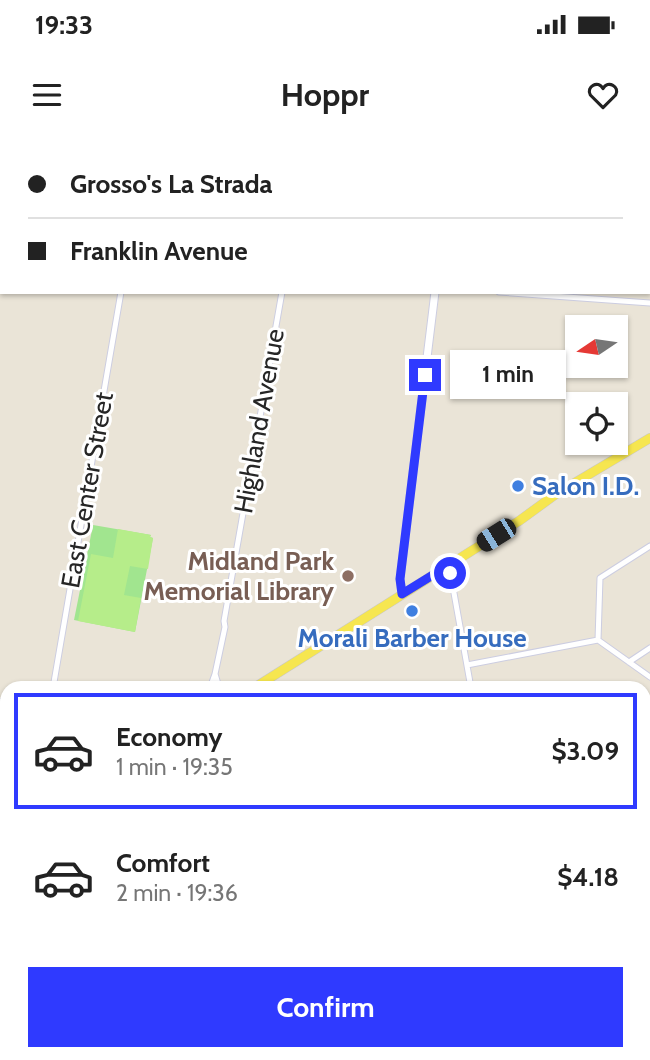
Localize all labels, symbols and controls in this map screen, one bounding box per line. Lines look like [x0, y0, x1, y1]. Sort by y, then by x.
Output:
text: 19:33 [35, 9, 93, 41]
text: Hoppr [281, 75, 369, 114]
icon: menu [28, 76, 66, 114]
icon: heart [584, 76, 622, 114]
text: Grosso's La Strada [70, 168, 273, 200]
text: Franklin Avenue [70, 235, 248, 267]
north arrow [565, 315, 628, 378]
map controls [565, 315, 628, 455]
street label: Highland Avenue [227, 326, 291, 516]
callout: 1 min [450, 350, 565, 400]
route end [409, 359, 441, 391]
text: 1 min [482, 360, 534, 388]
street label: East Center Street [54, 389, 120, 590]
button: locate [565, 392, 628, 455]
place label: Salon I.D. [532, 470, 639, 502]
marker: Salon I.D. [510, 478, 526, 494]
car [473, 515, 520, 555]
place label: Midland Park Memorial Library [143, 545, 334, 607]
route start [434, 557, 466, 589]
marker: Midland Park Memorial Library [340, 568, 356, 584]
marker: Morali Barber House [404, 603, 420, 619]
place label: Morali Barber House [297, 622, 527, 654]
icon: car [32, 720, 95, 783]
text: Economy [116, 721, 222, 753]
text: $3.09 [551, 735, 619, 767]
text: 1 min · 19:35 [116, 753, 233, 781]
icon: car [32, 846, 95, 909]
text: Comfort [116, 847, 210, 879]
text: $4.18 [557, 861, 619, 893]
text: 2 min · 19:36 [116, 879, 238, 907]
button: Confirm [28, 967, 623, 1047]

